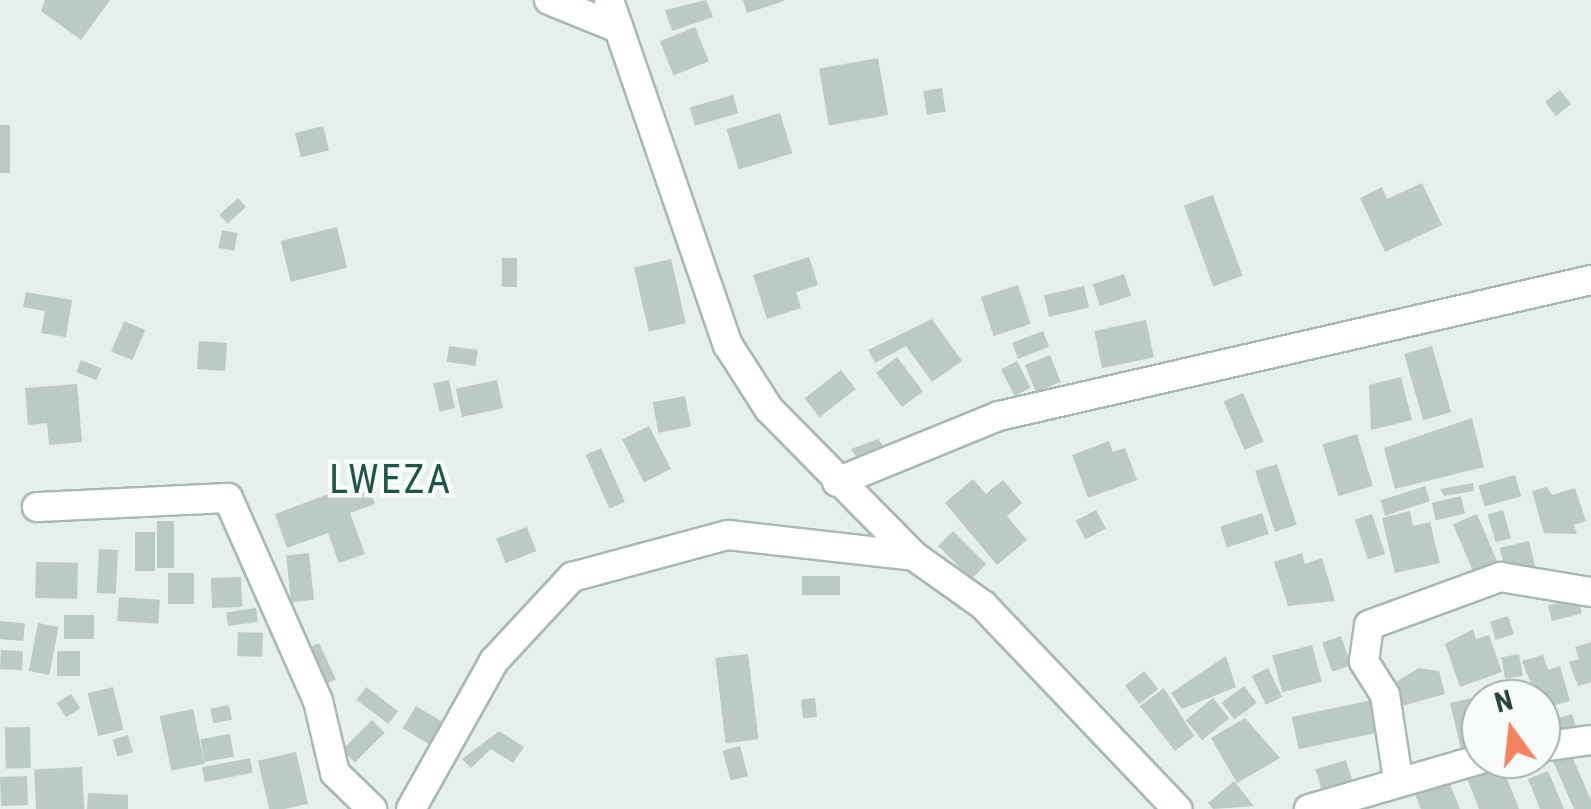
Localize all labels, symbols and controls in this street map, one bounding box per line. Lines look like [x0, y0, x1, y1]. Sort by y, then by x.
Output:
district label: LWEZA [329, 456, 453, 504]
north arrow [1461, 679, 1561, 779]
text: N [1491, 683, 1516, 720]

